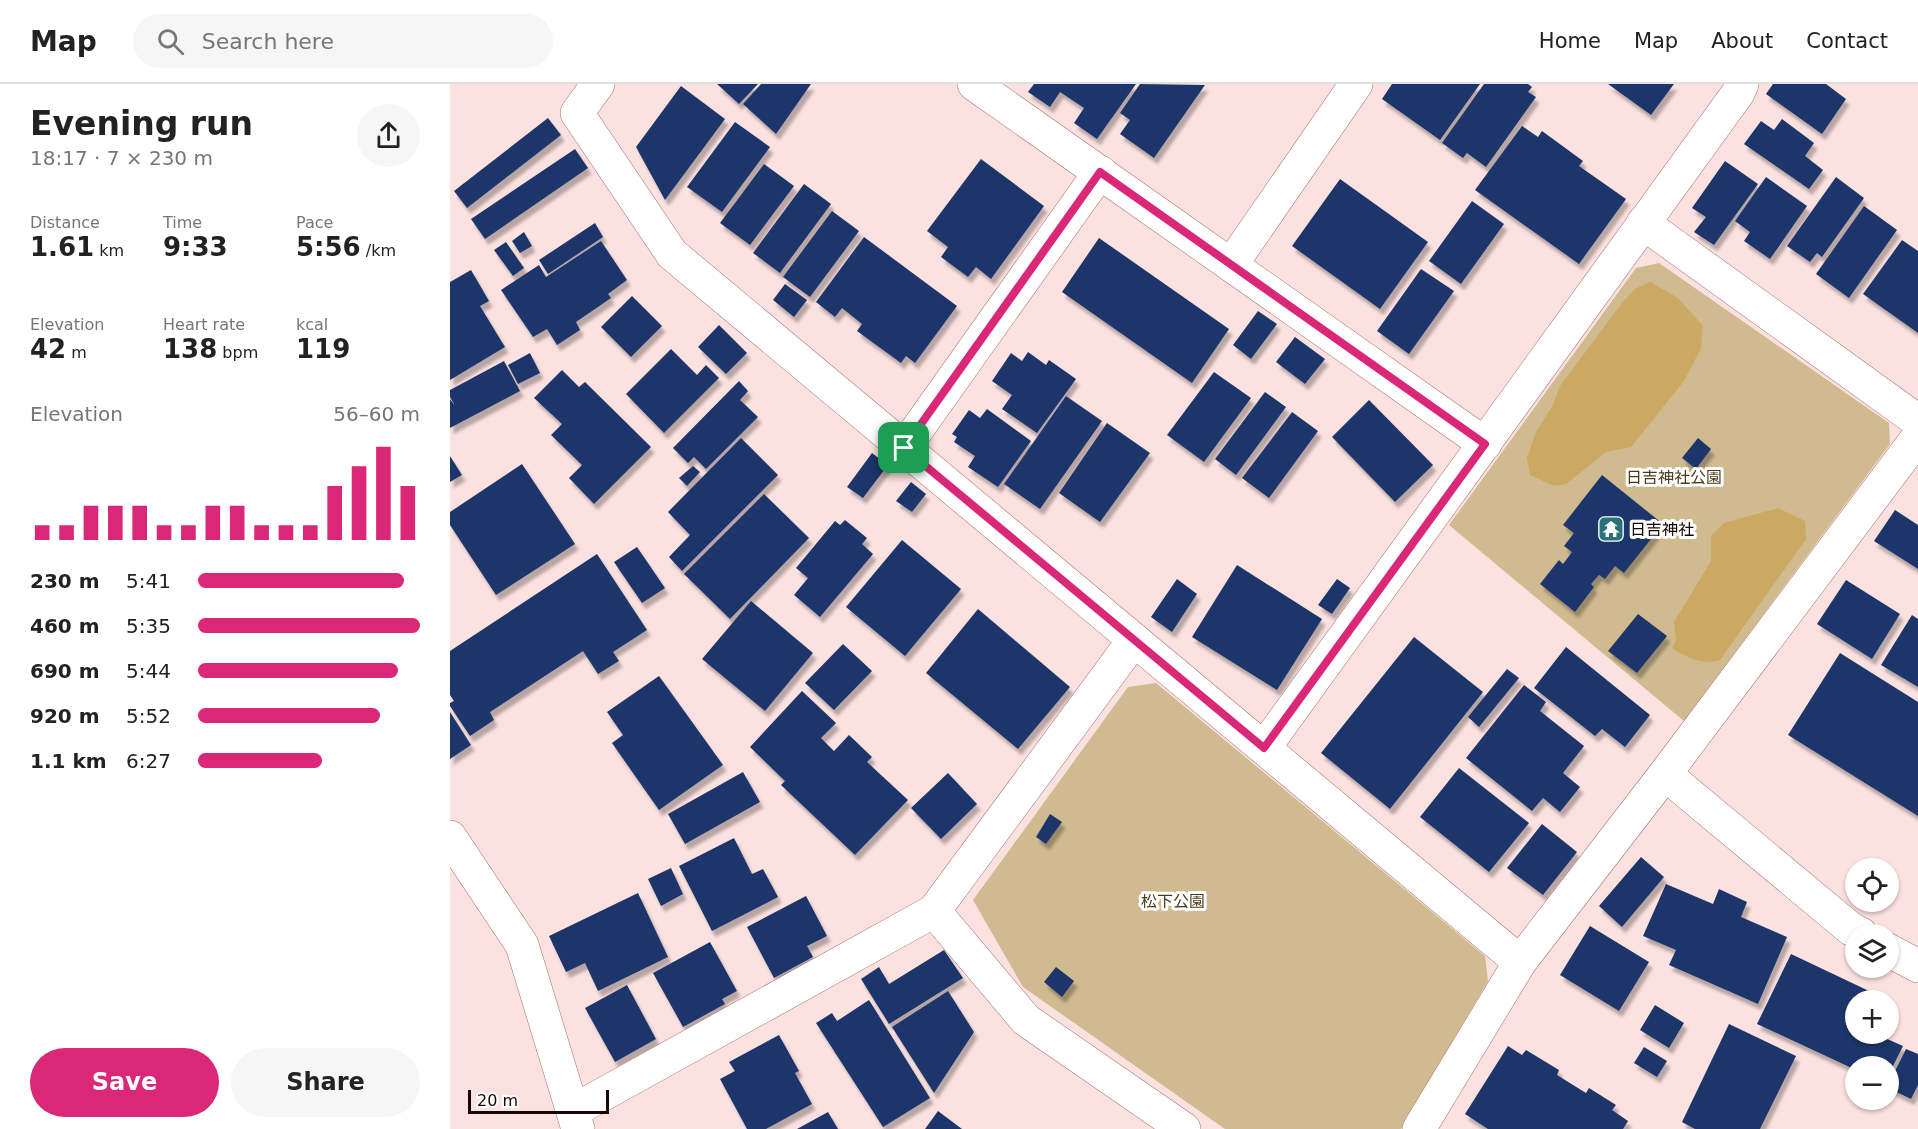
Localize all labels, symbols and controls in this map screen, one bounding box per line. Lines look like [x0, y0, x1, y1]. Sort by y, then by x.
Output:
search box [133, 14, 553, 68]
text: Map [30, 25, 97, 58]
icon: search [154, 25, 187, 58]
text: Search here [202, 29, 334, 54]
text: Home [1539, 29, 1601, 53]
text: Map [1634, 29, 1678, 53]
text: About [1711, 29, 1773, 53]
text: Contact [1806, 29, 1888, 53]
text: Evening run [30, 104, 253, 143]
button: share [357, 104, 420, 167]
text: 18:17 · 7 × 230 m [30, 146, 213, 170]
text: Distance [30, 213, 100, 232]
text: Time [163, 213, 202, 232]
text: Pace [296, 213, 333, 232]
text: 1.61 [30, 232, 94, 262]
text: 9:33 [163, 232, 228, 262]
text: 5:56 [296, 232, 361, 262]
text: km [94, 241, 124, 260]
text: /km [361, 241, 396, 260]
text: Elevation [30, 315, 104, 334]
text: Heart rate [163, 315, 245, 334]
text: kcal [296, 315, 328, 334]
text: 42 [30, 334, 66, 364]
text: 138 [163, 334, 217, 364]
text: 119 [296, 334, 350, 364]
text: m [66, 343, 87, 362]
text: bpm [217, 343, 258, 362]
text: Elevation [30, 402, 123, 426]
text: 56–60 m [333, 402, 420, 426]
pin [878, 422, 929, 473]
icon: arrive [887, 431, 920, 464]
park label: 日吉神社公園 [1626, 468, 1722, 487]
temple icon: 日吉神社 [1596, 514, 1626, 544]
place label: 日吉神社 [1630, 520, 1694, 539]
text: 230 m [30, 569, 100, 593]
text: 5:41 [126, 569, 171, 593]
text: 460 m [30, 614, 100, 638]
text: 5:35 [126, 614, 171, 638]
text: 690 m [30, 659, 100, 683]
text: 5:44 [126, 659, 171, 683]
text: 920 m [30, 704, 100, 728]
text: 5:52 [126, 704, 171, 728]
text: 1.1 km [30, 749, 107, 773]
text: 6:27 [126, 749, 171, 773]
map controls [1845, 858, 1899, 1110]
button: locate [1845, 858, 1899, 912]
park label: 松下公園 [1141, 892, 1205, 911]
button: layers [1845, 924, 1899, 978]
button: + [1845, 990, 1899, 1044]
button: Save [30, 1048, 219, 1117]
button: Share [231, 1048, 420, 1117]
button: − [1845, 1056, 1899, 1110]
scale bar [468, 1087, 609, 1114]
text: 20 m [477, 1091, 518, 1110]

